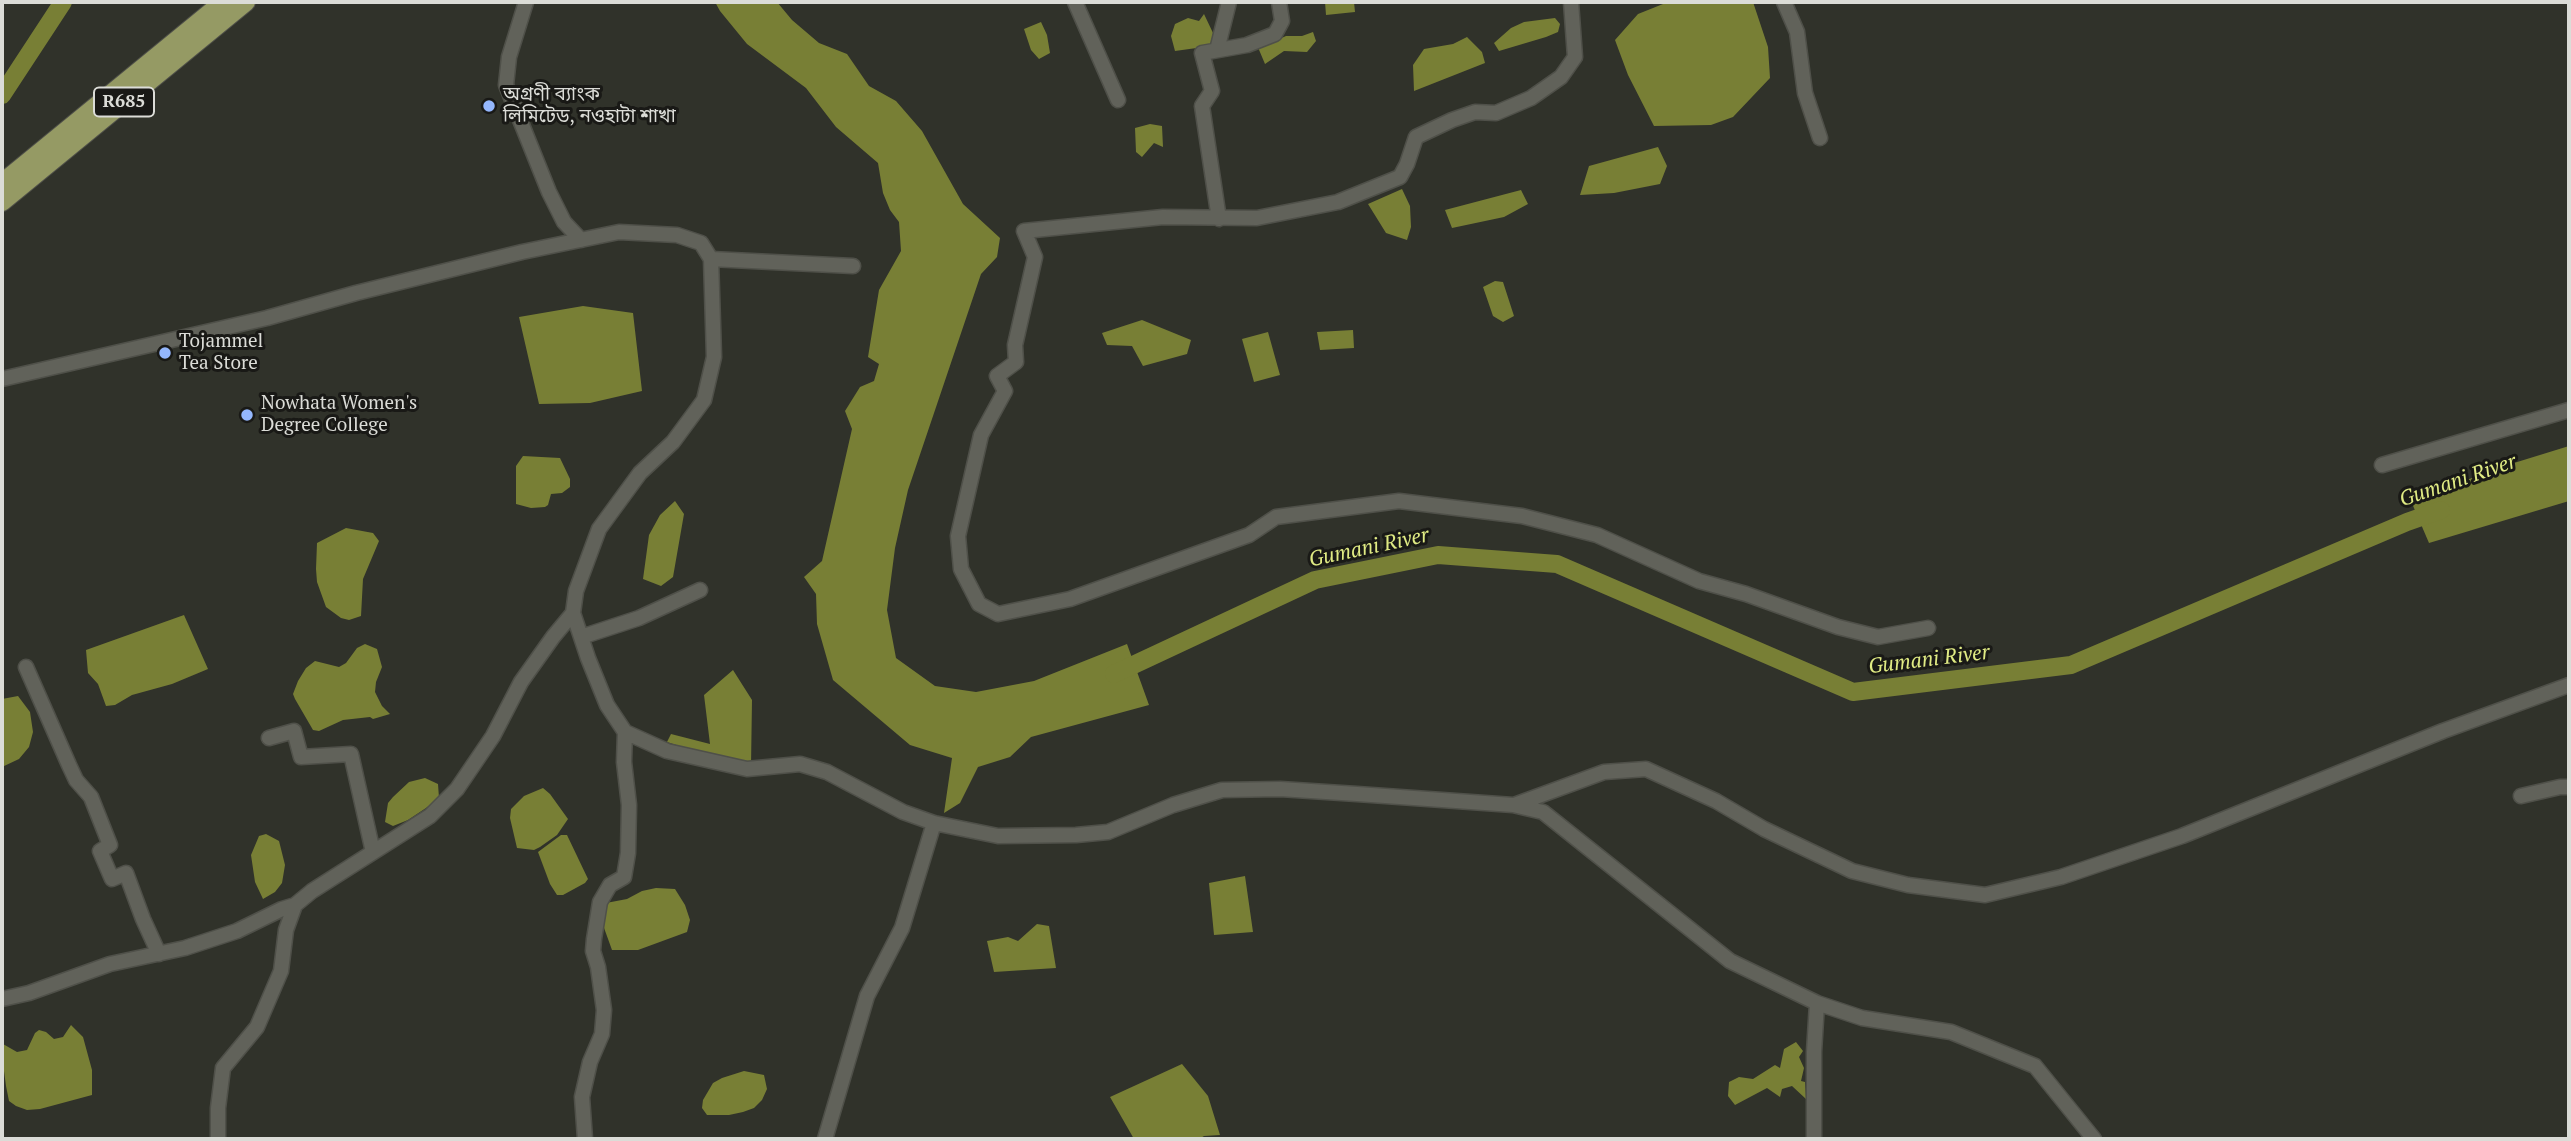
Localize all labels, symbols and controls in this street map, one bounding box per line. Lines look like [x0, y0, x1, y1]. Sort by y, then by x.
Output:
place label: অগ্রণী ব্যাংক লিমিটেড, নওহাটা শাখা [503, 84, 676, 128]
road number: R685 [94, 88, 154, 116]
marker: অগ্রণী ব্যাংক লিমিটেড, নওহাটা শাখা [481, 98, 497, 114]
place label: Tojammel Tea Store [179, 331, 263, 375]
marker: Tojammel Tea Store [157, 345, 173, 361]
place label: Nowhata Women's Degree College [261, 393, 417, 437]
marker: Nowhata Women's Degree College [239, 407, 255, 423]
water label: Gumani River [2396, 449, 2520, 513]
water label: Gumani River [1307, 523, 1431, 573]
water label: Gumani River [1867, 640, 1991, 680]

